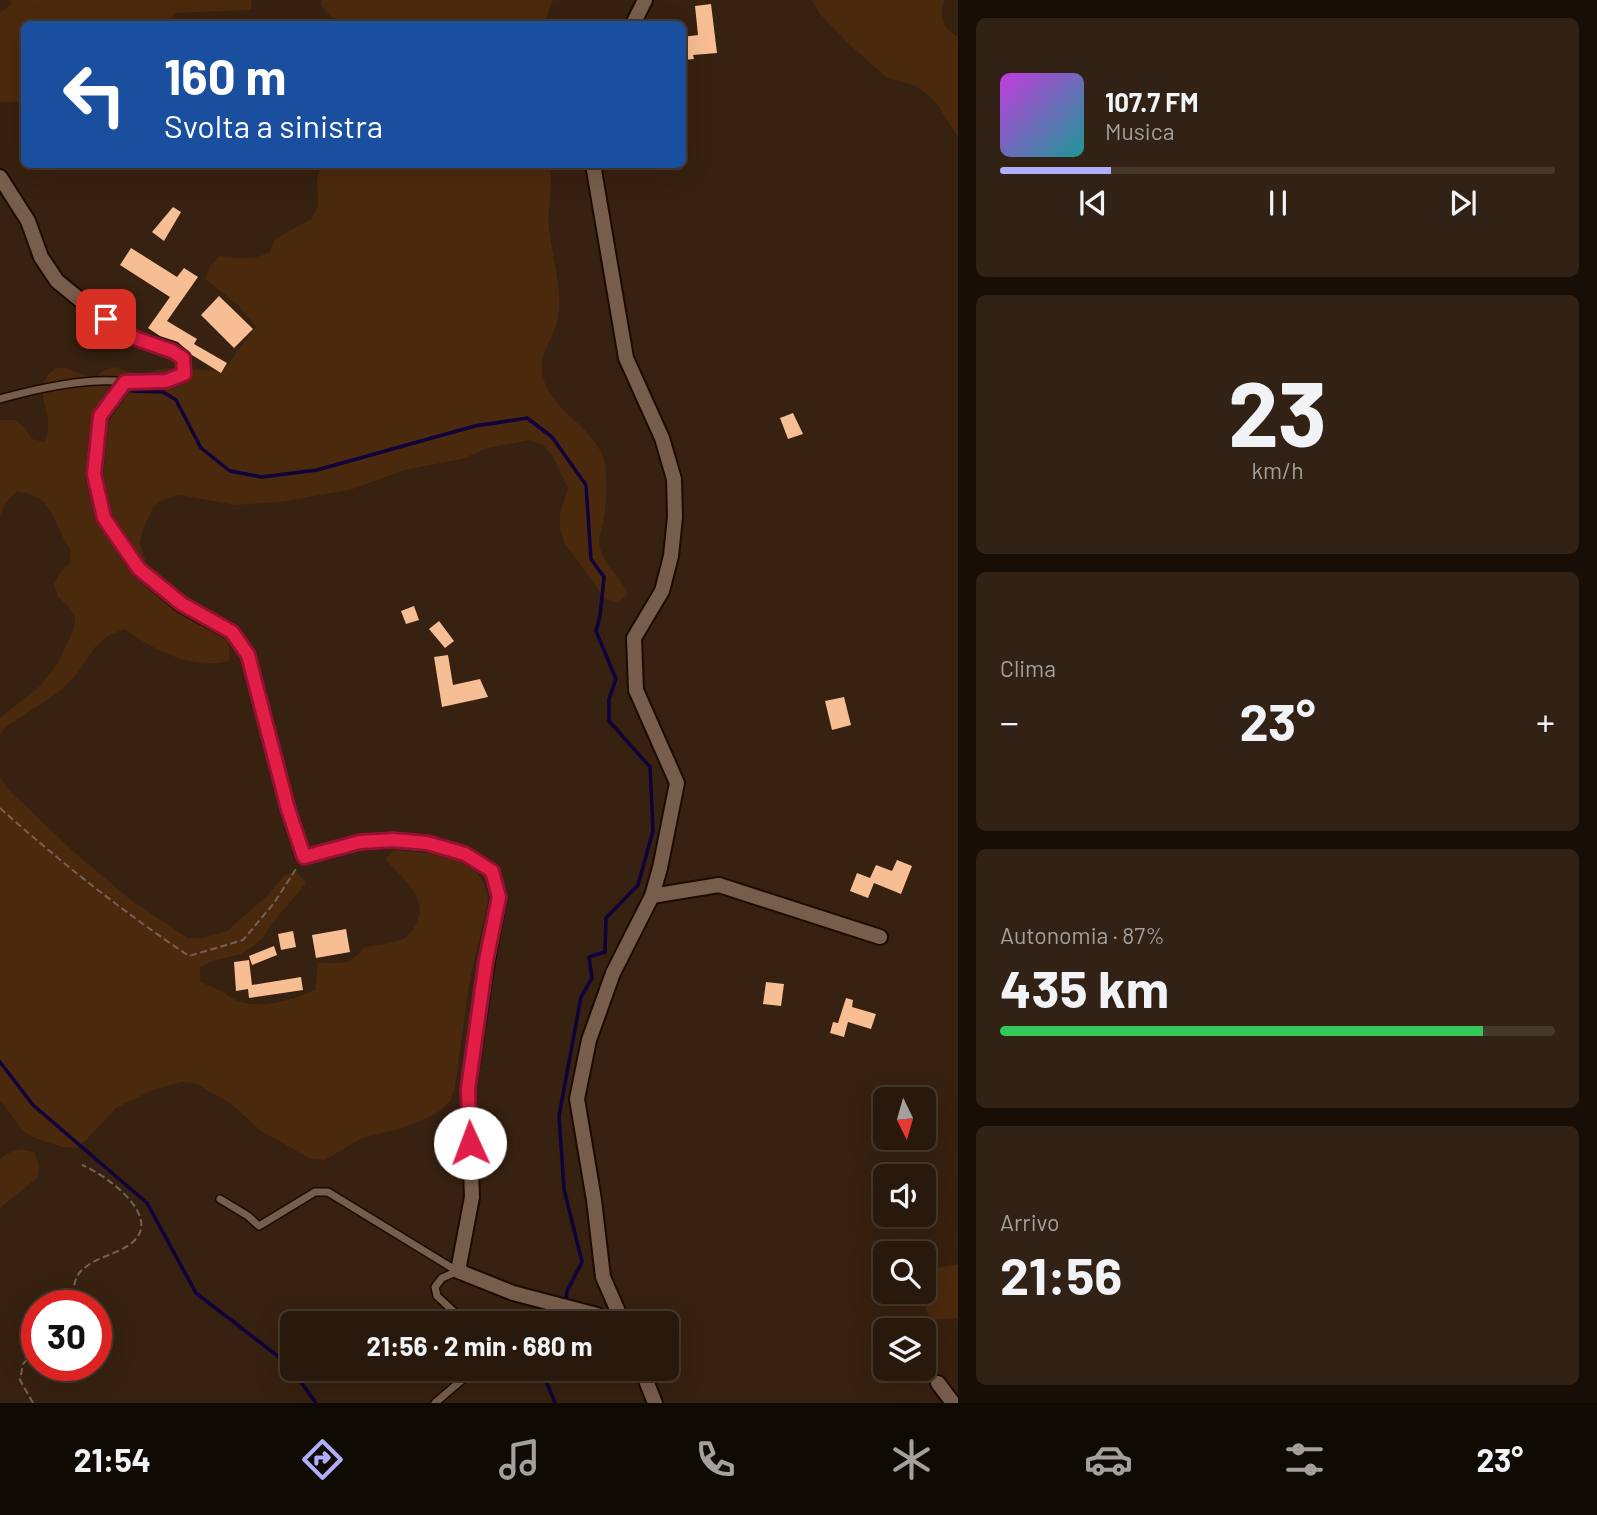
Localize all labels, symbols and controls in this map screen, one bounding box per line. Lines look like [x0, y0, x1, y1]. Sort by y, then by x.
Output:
text: 160 m [164, 46, 286, 105]
icon: left [49, 49, 140, 140]
text: 107.7 FM [1105, 86, 1198, 117]
text: Svolta a sinistra [164, 106, 383, 144]
text: Musica [1105, 117, 1174, 145]
icon: previous [1074, 184, 1112, 222]
icon: pause [1259, 184, 1297, 222]
icon: next [1444, 184, 1482, 222]
pin [76, 289, 136, 349]
icon: arrive [87, 300, 125, 338]
text: 23 [1228, 356, 1327, 465]
text: km/h [1251, 456, 1304, 484]
text: Clima [1000, 654, 1056, 682]
text: 23° [1239, 689, 1316, 751]
text: − [1000, 698, 1019, 744]
text: + [1536, 698, 1555, 744]
text: Autonomia · 87% [1000, 921, 1165, 949]
text: 435 km [1000, 956, 1169, 1018]
north arrow [873, 1087, 936, 1150]
map controls [873, 1087, 936, 1381]
position arrow [433, 1106, 507, 1180]
button: sound [873, 1164, 936, 1227]
text: Arrivo [1000, 1208, 1060, 1236]
button: search [873, 1241, 936, 1304]
text: 21:56 [1000, 1243, 1122, 1305]
speed limit sign: 30 [21, 1290, 112, 1381]
button: layers [873, 1318, 936, 1381]
text: 21:56 · 2 min · 680 m [366, 1330, 593, 1361]
icon: directions [298, 1435, 347, 1484]
icon: music [495, 1435, 544, 1484]
icon: phone [691, 1435, 740, 1484]
icon: climate [887, 1435, 936, 1484]
icon: car [1084, 1435, 1133, 1484]
icon: filters [1280, 1435, 1329, 1484]
text: 21:54 [74, 1440, 151, 1478]
text: 23° [1477, 1440, 1523, 1478]

